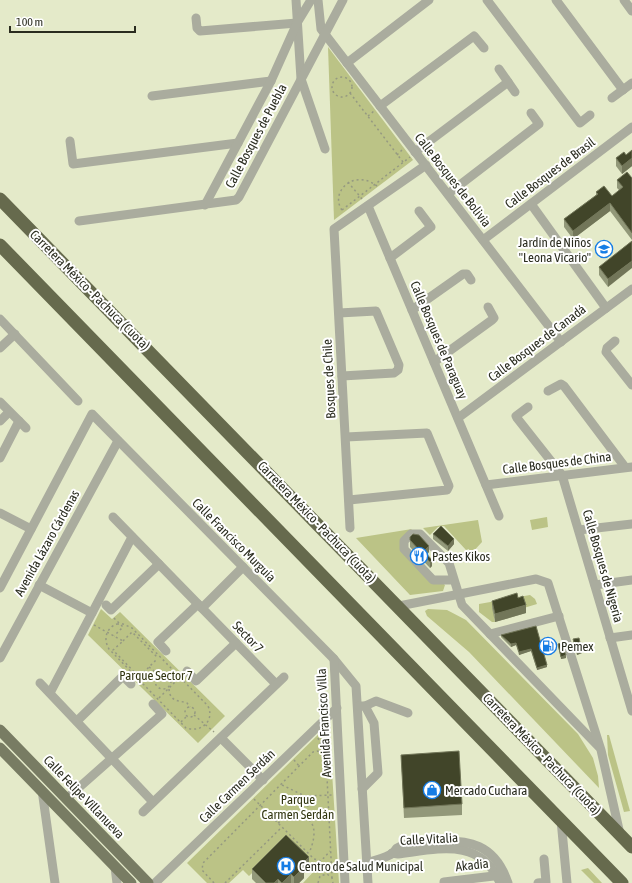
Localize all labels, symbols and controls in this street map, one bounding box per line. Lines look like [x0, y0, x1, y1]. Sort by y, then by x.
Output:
scale bar [10, 8, 135, 34]
text: 100 m [16, 15, 43, 29]
street label: Calle Bosques de Puebla [222, 81, 290, 191]
street label: Calle Bosques de Bolivia [412, 130, 494, 230]
street label: Calle Bosques de Brasil [502, 134, 598, 212]
street label: Carretera México - Pachuca (Cuota) [27, 227, 153, 353]
place label: Jardín de Niños "Leona Vicario" [518, 235, 591, 265]
school or university icon: Jardín de Niños "Leona Vicario" [594, 239, 614, 259]
street label: Calle Bosques de Paraguay [407, 279, 471, 402]
street label: Calle Bosques de Canadá [485, 301, 589, 385]
street label: Bosques de Chile [319, 339, 339, 419]
street label: Calle Bosques de China [502, 449, 612, 477]
street label: Carretera México - Pachuca (Cuota) [255, 458, 379, 586]
street label: Avenida Lázaro Cárdenas [12, 487, 83, 599]
street label: Calle Francisco Murguía [189, 495, 279, 585]
street label: Calle Bosques de Nigeria [580, 508, 626, 624]
restaurant icon: Pastes Kikos [409, 546, 429, 566]
place label: Pastes Kikos [432, 549, 491, 564]
street label: Sector 7 [230, 618, 266, 656]
fuel station icon: Pemex [538, 636, 558, 656]
place label: Pemex [561, 639, 594, 654]
park label: Parque Sector 7 [119, 668, 193, 683]
street label: Avenida Francisco Villa [314, 668, 334, 778]
street label: Carretera México - Pachuca (Cuota) [480, 690, 604, 818]
street label: Calle Carmen Serdán [196, 746, 278, 826]
street label: Calle Felipe Villanueva [41, 752, 127, 842]
shop icon: Mercado Cuchara [422, 780, 442, 800]
place label: Mercado Cuchara [445, 783, 527, 798]
park label: Parque Carmen Serdán [262, 792, 334, 822]
street label: Calle Vitalia [400, 830, 458, 848]
hospital icon: Centro de Salud Municipal [276, 856, 296, 876]
street label: Akadia [455, 856, 489, 874]
place label: Centro de Salud Municipal [299, 859, 424, 874]

